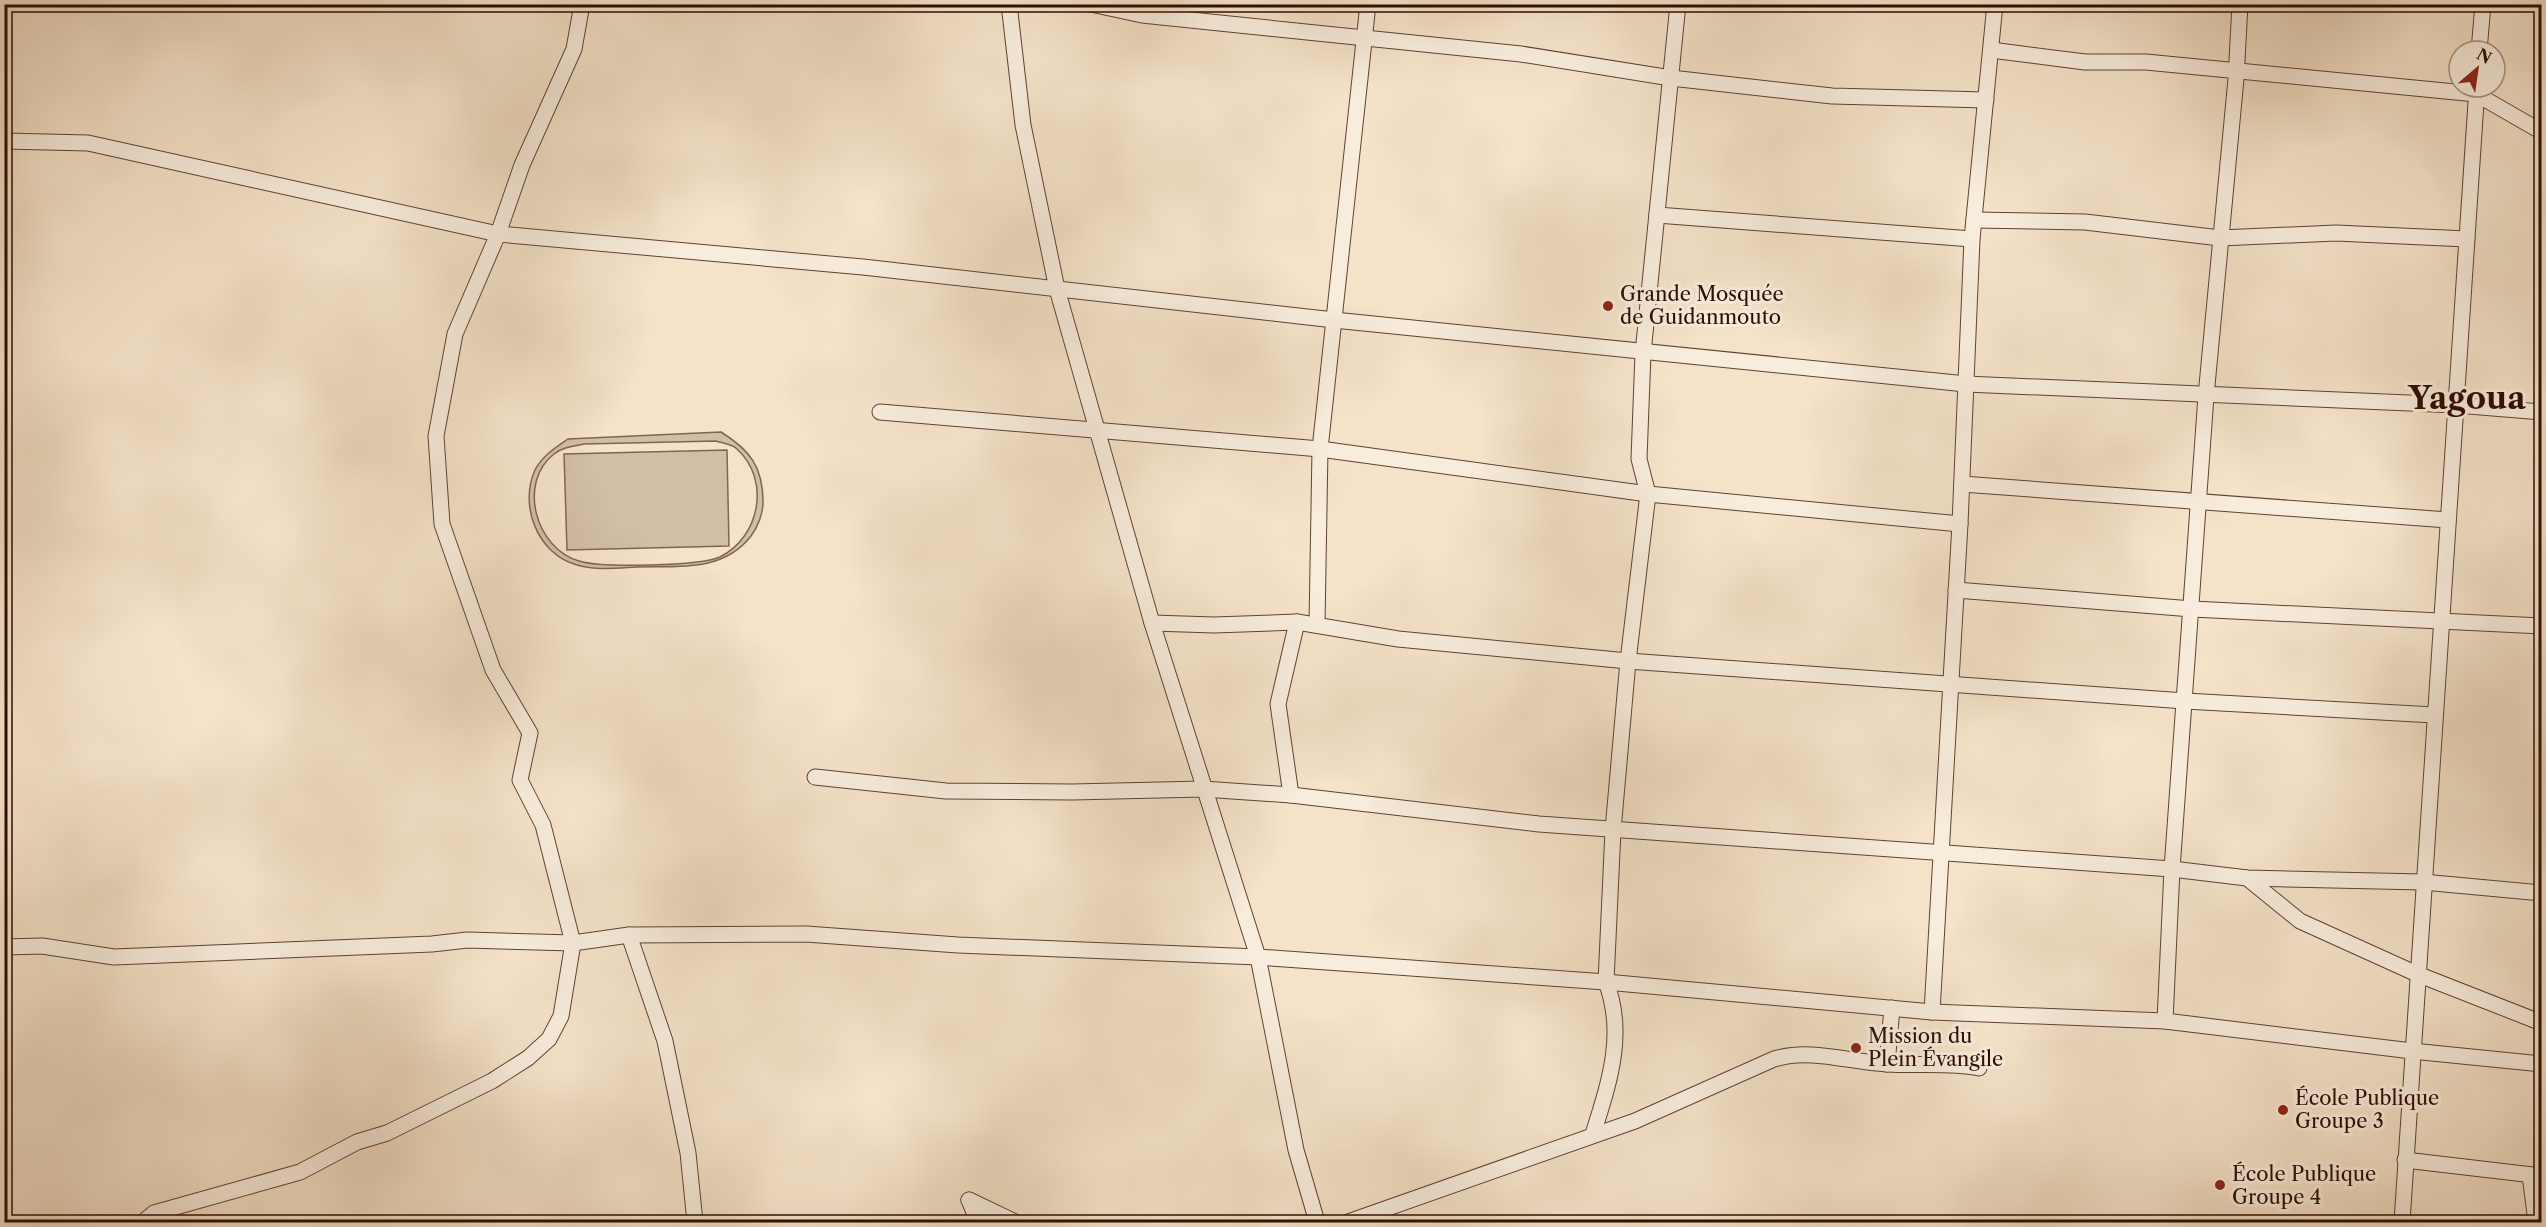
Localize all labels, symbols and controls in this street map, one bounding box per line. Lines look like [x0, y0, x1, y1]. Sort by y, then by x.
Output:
north arrow [2447, 39, 2507, 99]
text: N [2473, 44, 2495, 68]
place label: Grande Mosquée de Guidanmouto [1620, 282, 1784, 329]
marker: Grande Mosquée de Guidanmouto [1601, 299, 1615, 313]
district label: Yagoua [2407, 378, 2526, 417]
place label: Mission du Plein Évangile [1868, 1024, 2003, 1071]
marker: Mission du Plein Évangile [1849, 1041, 1863, 1055]
place label: École Publique Groupe 3 [2295, 1085, 2439, 1133]
marker: École Publique Groupe 3 [2276, 1103, 2290, 1117]
place label: École Publique Groupe 4 [2232, 1161, 2376, 1209]
marker: École Publique Groupe 4 [2213, 1178, 2227, 1192]

